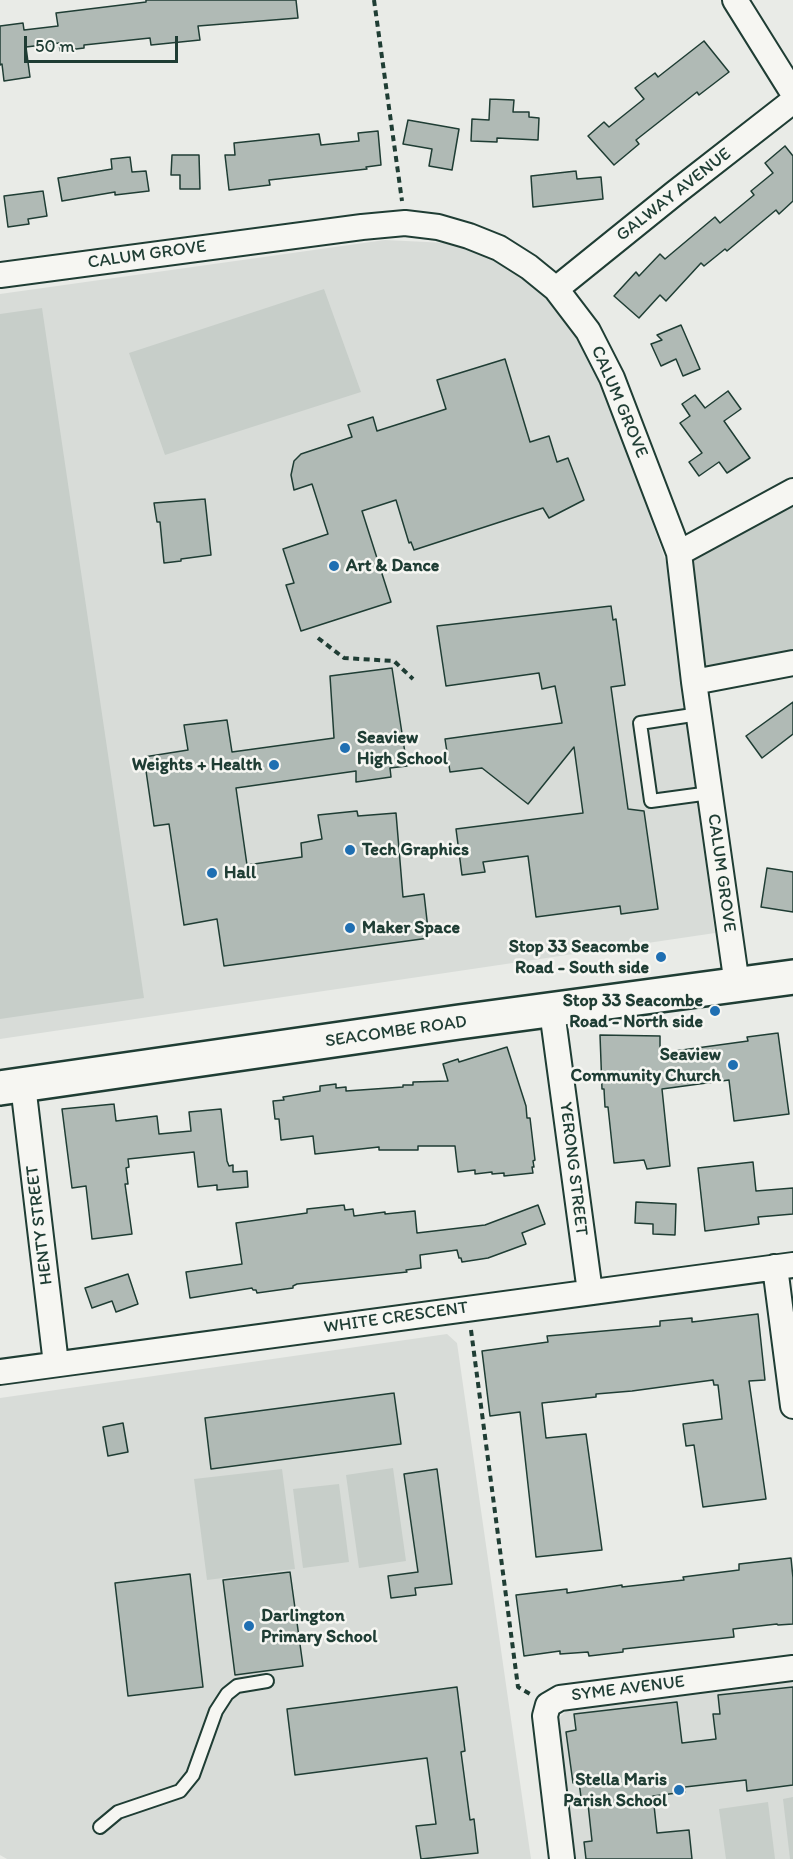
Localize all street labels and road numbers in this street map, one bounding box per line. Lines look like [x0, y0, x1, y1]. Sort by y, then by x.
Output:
street label: GALWAY AVENUE [612, 143, 736, 247]
street label: CALUM GROVE [86, 236, 208, 274]
street label: CALUM GROVE [586, 343, 652, 461]
street label: CALUM GROVE [702, 812, 740, 934]
street label: SEACOMBE ROAD [324, 1011, 468, 1053]
street label: YERONG STREET [554, 1101, 592, 1237]
street label: HENTY STREET [22, 1164, 58, 1286]
street label: WHITE CRESCENT [322, 1297, 470, 1339]
street label: SYME AVENUE [570, 1671, 686, 1707]

